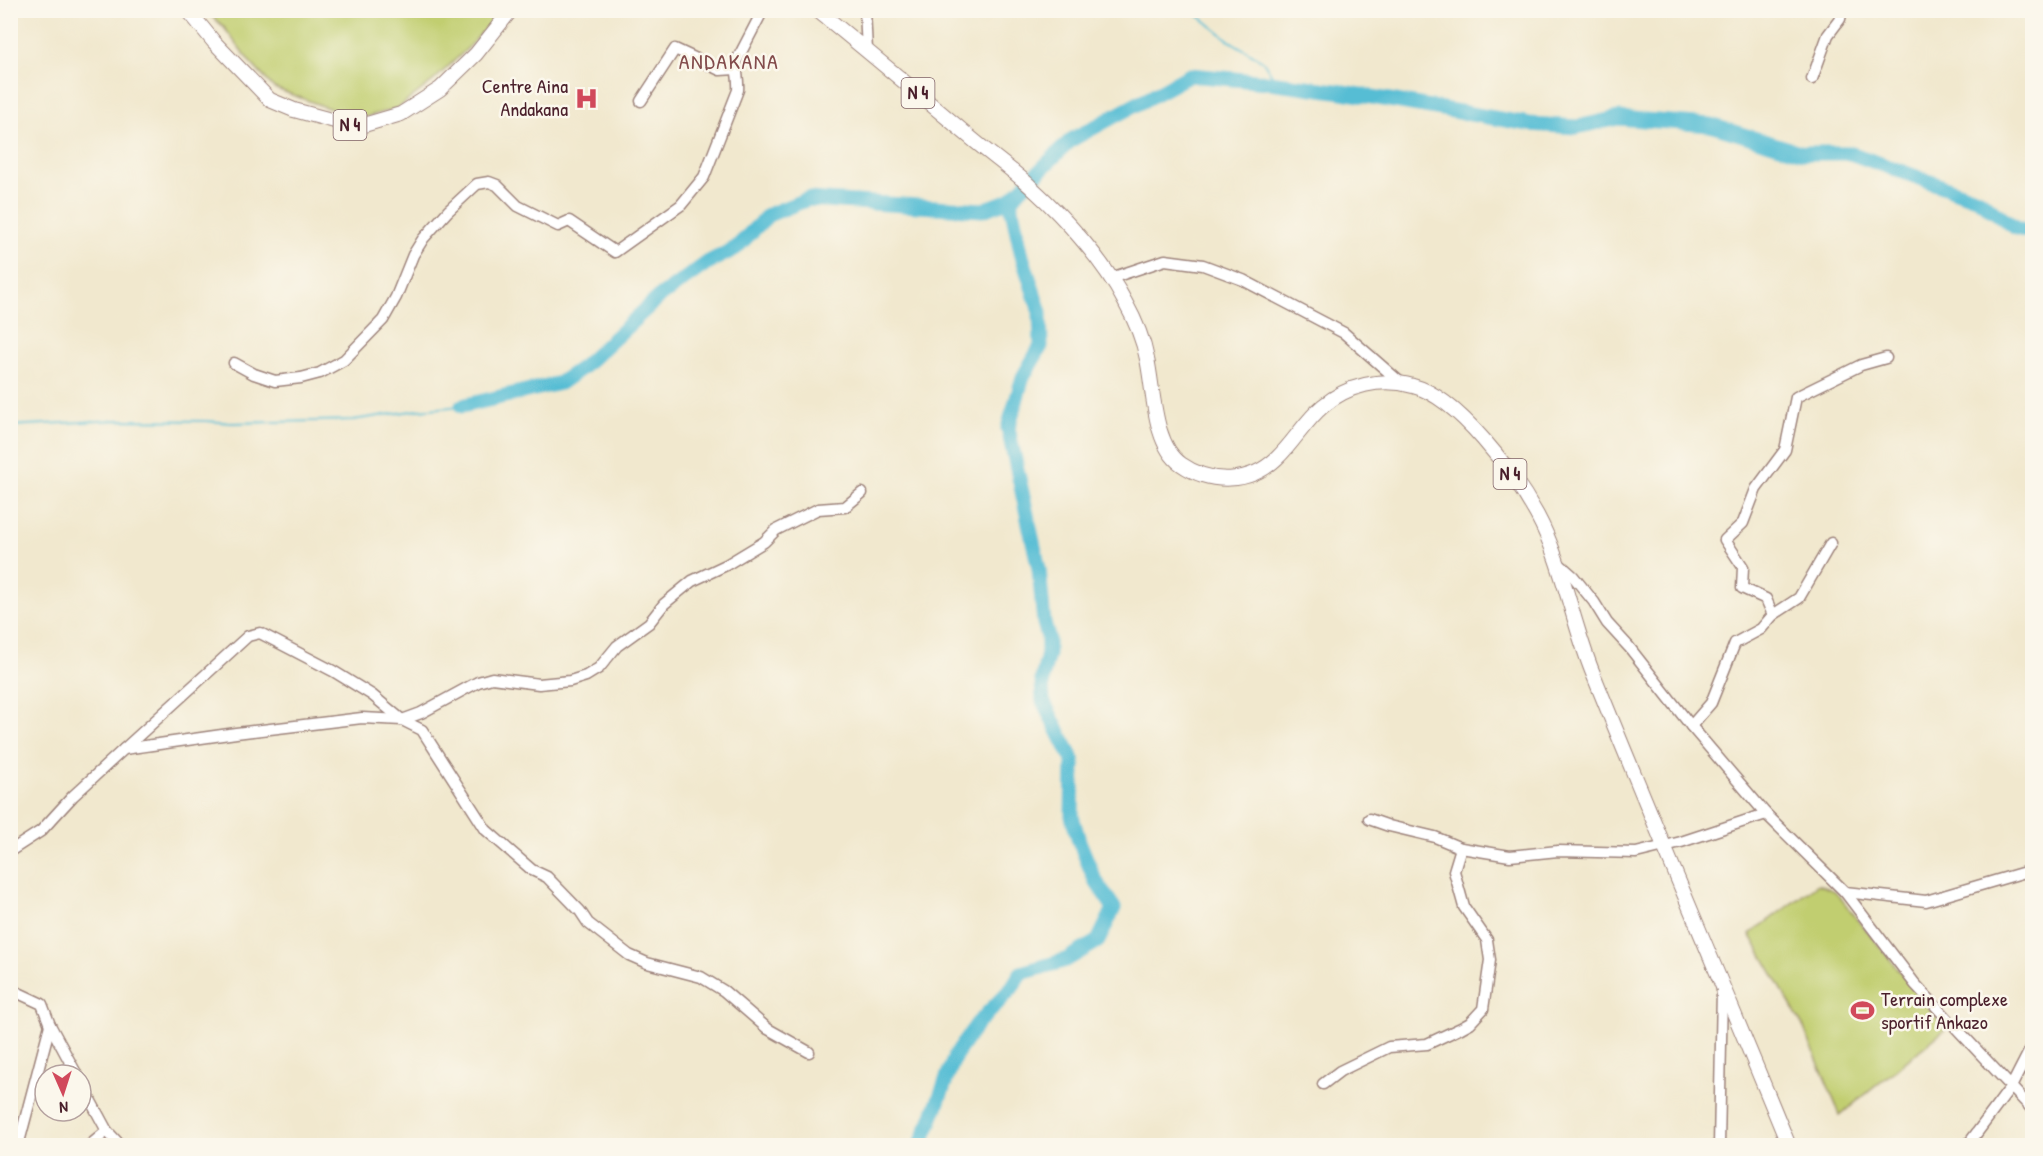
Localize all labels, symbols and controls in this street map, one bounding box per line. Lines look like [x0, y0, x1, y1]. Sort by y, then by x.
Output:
district label: ANDAKANA [679, 46, 779, 76]
place label: Centre Aina Andakana [482, 72, 568, 122]
road number: N 4 [902, 78, 934, 108]
hospital icon: Centre Aina Andakana [573, 85, 599, 111]
road number: N 4 [334, 110, 366, 140]
road number: N 4 [1494, 459, 1526, 489]
place label: Terrain complexe sportif Ankazo [1881, 985, 2008, 1035]
sports icon: Terrain complexe sportif Ankazo [1850, 997, 1876, 1023]
north arrow [33, 1063, 93, 1123]
text: N [58, 1097, 69, 1119]

